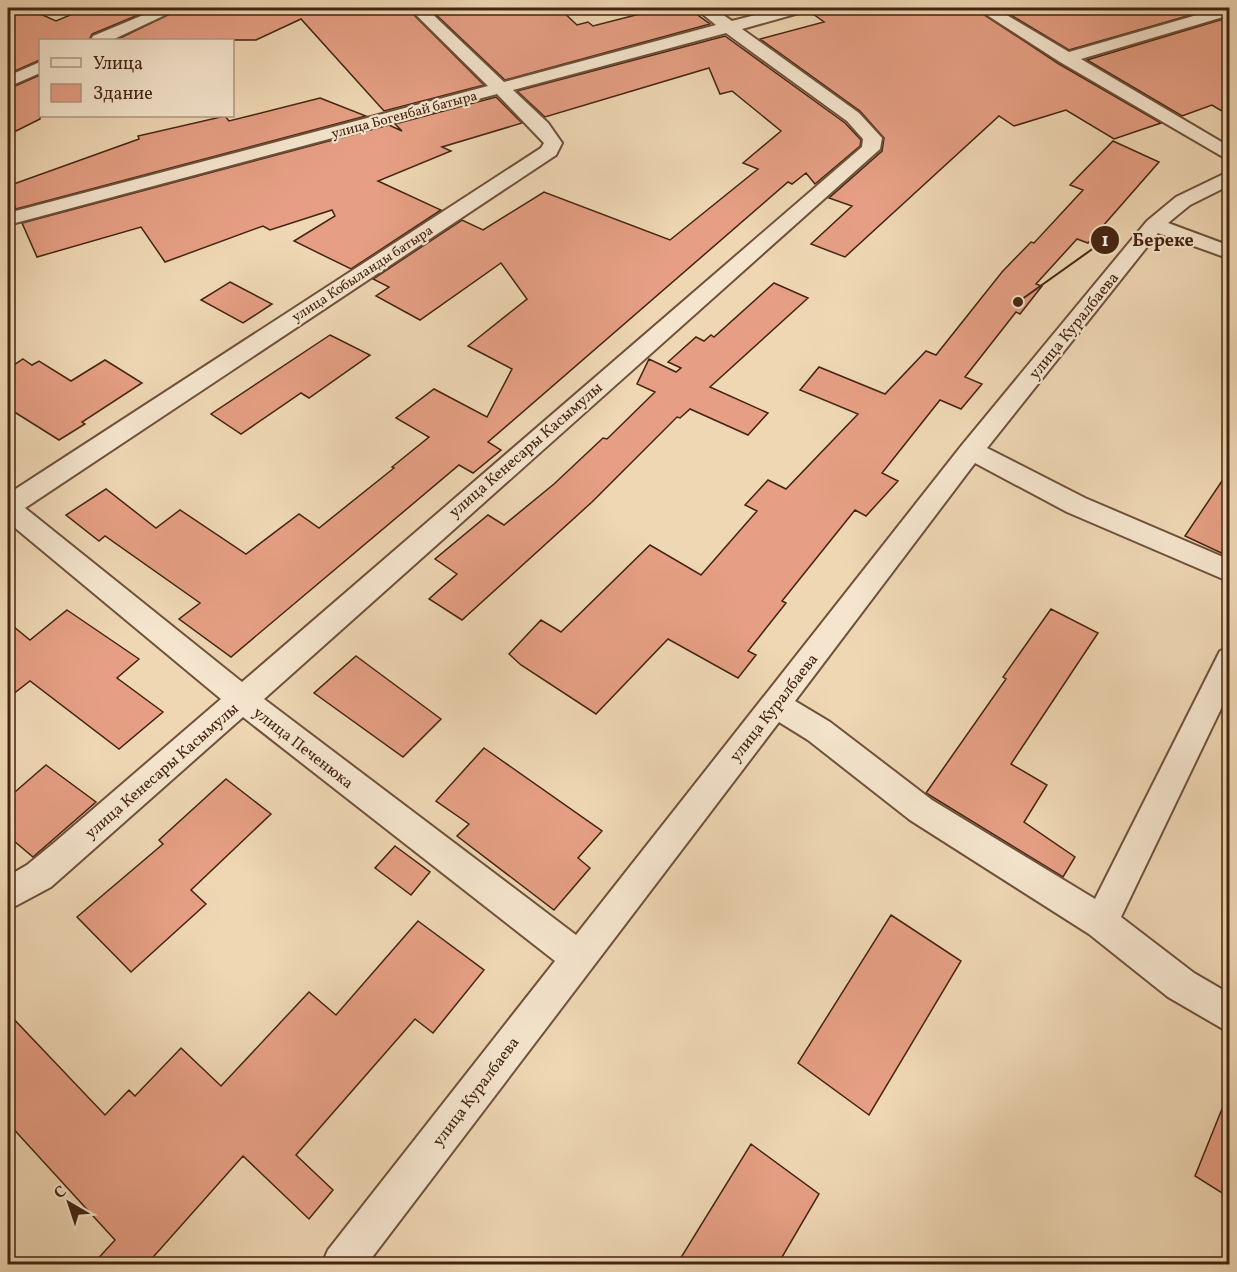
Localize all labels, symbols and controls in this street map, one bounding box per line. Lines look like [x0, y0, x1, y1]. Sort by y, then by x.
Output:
legend [39, 39, 234, 117]
text: Улица [93, 52, 143, 77]
text: Здание [93, 82, 153, 107]
street label: улица Богенбай батыра [329, 87, 479, 144]
street label: улица Кобыланды батыра [289, 221, 437, 327]
callout: Береке [1090, 222, 1205, 258]
text: 1 [1101, 229, 1109, 254]
text: Береке [1132, 229, 1194, 254]
street label: улица Куралбаева [1024, 268, 1125, 385]
street label: улица Кенесары Касымулы [445, 377, 608, 524]
street label: улица Куралбаева [725, 649, 824, 767]
street label: улица Кенесары Касымулы [81, 698, 244, 845]
street label: улица Печенюка [248, 702, 358, 795]
street label: улица Куралбаева [428, 1033, 525, 1152]
north arrow [39, 1173, 99, 1233]
text: С [50, 1181, 72, 1205]

